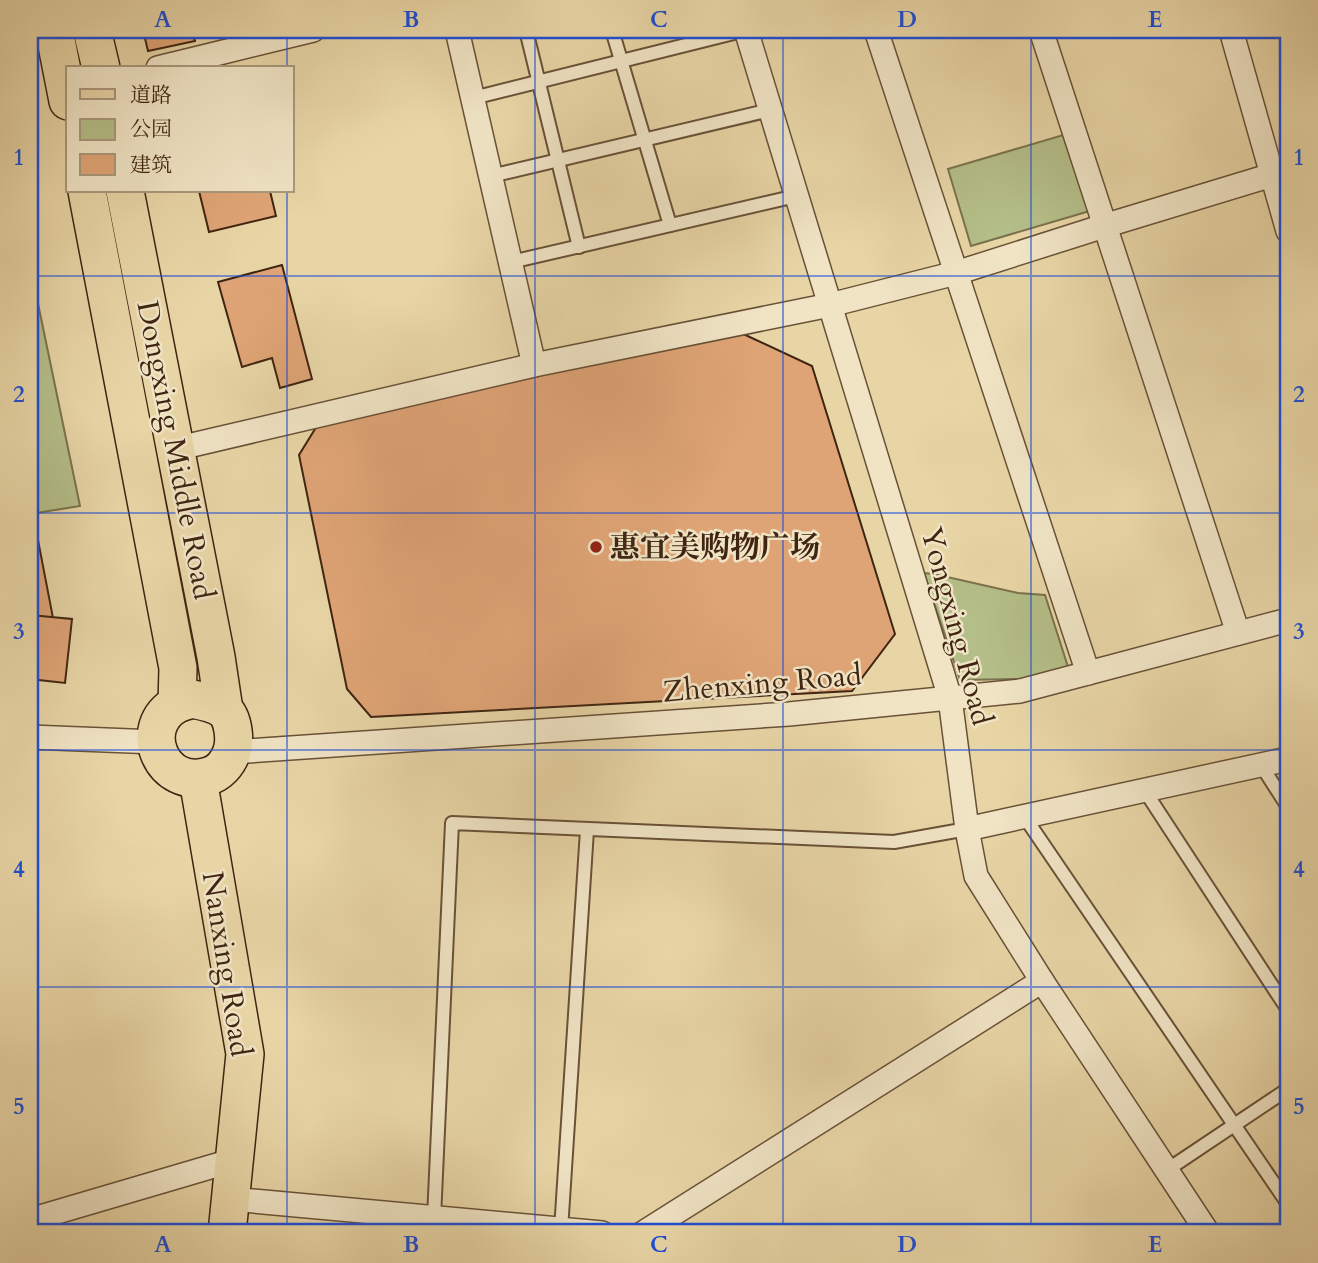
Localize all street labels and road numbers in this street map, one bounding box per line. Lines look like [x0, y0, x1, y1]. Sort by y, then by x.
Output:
street label: Dongxing Middle Road [126, 297, 225, 603]
street label: Yongxing Road [910, 522, 1003, 730]
street label: Zhenxing Road [661, 654, 863, 713]
street label: Nanxing Road [192, 869, 261, 1060]

